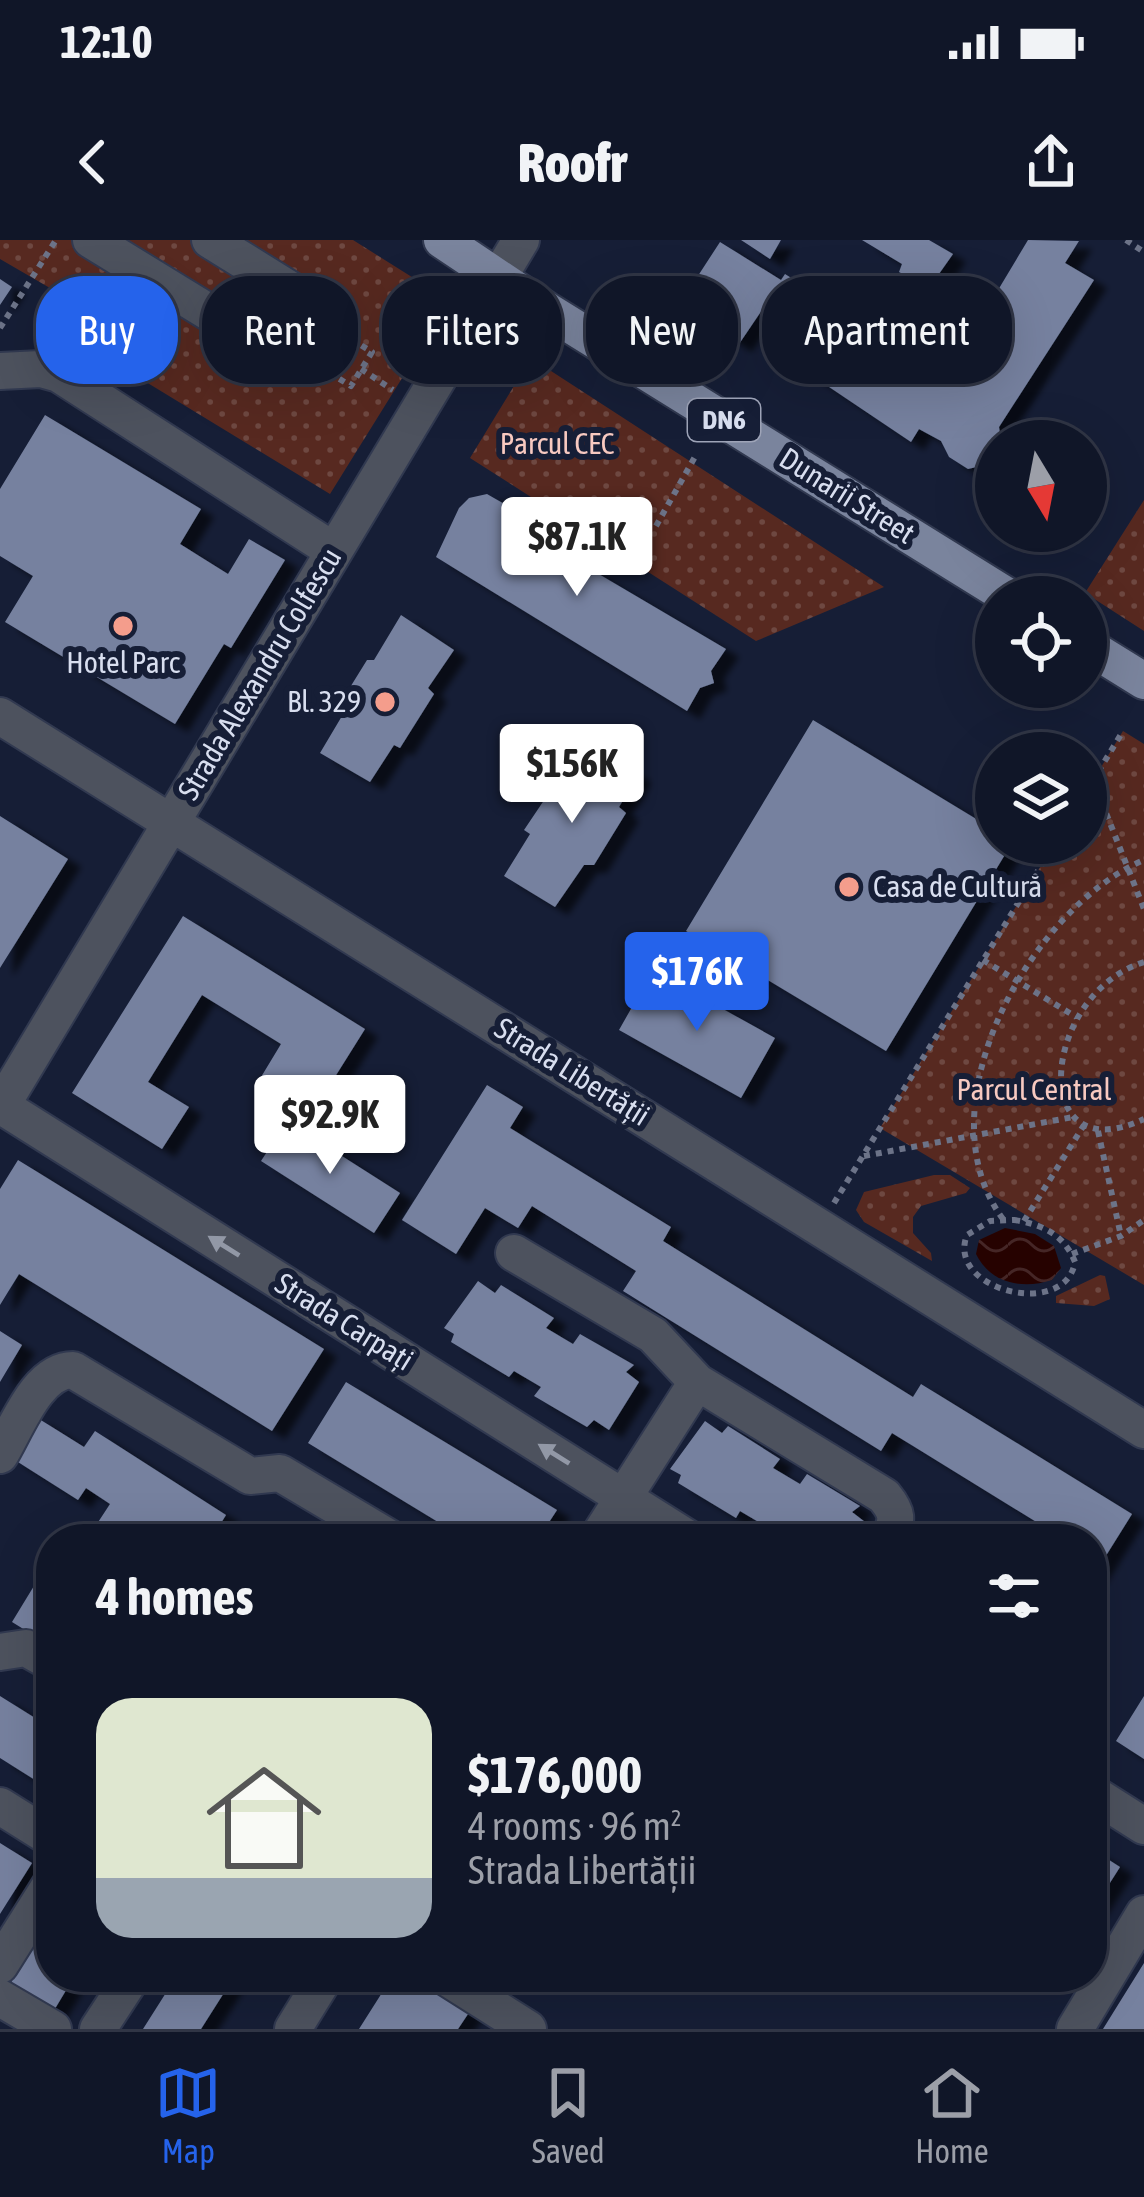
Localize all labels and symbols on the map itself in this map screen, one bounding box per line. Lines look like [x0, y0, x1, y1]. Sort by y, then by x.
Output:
road number: DN6 [688, 399, 760, 441]
north arrow [975, 420, 1107, 552]
park label: Parcul CEC [500, 426, 614, 460]
street label: Dunarii Street [774, 440, 921, 550]
pin: $87.1K [479, 497, 675, 599]
street label: Strada Alexandru Colfescu [171, 542, 348, 805]
marker: Hotel Parc [110, 613, 136, 639]
place label: Hotel Parc [66, 645, 181, 679]
place label: Bl. 329 [287, 684, 361, 718]
marker: Bl. 329 [372, 689, 398, 715]
pin: $156K [488, 724, 656, 826]
place label: Casa de Cultură [873, 869, 1042, 903]
marker: Casa de Cultură [836, 874, 862, 900]
pin: $176K [613, 932, 781, 1034]
street label: Strada Libertății [489, 1010, 656, 1133]
park label: Parcul Central [956, 1072, 1112, 1106]
pin: $92.9K [232, 1075, 428, 1177]
one-way arrow [207, 1236, 241, 1257]
street label: Strada Carpați [269, 1265, 420, 1378]
one-way arrow [537, 1444, 571, 1465]

